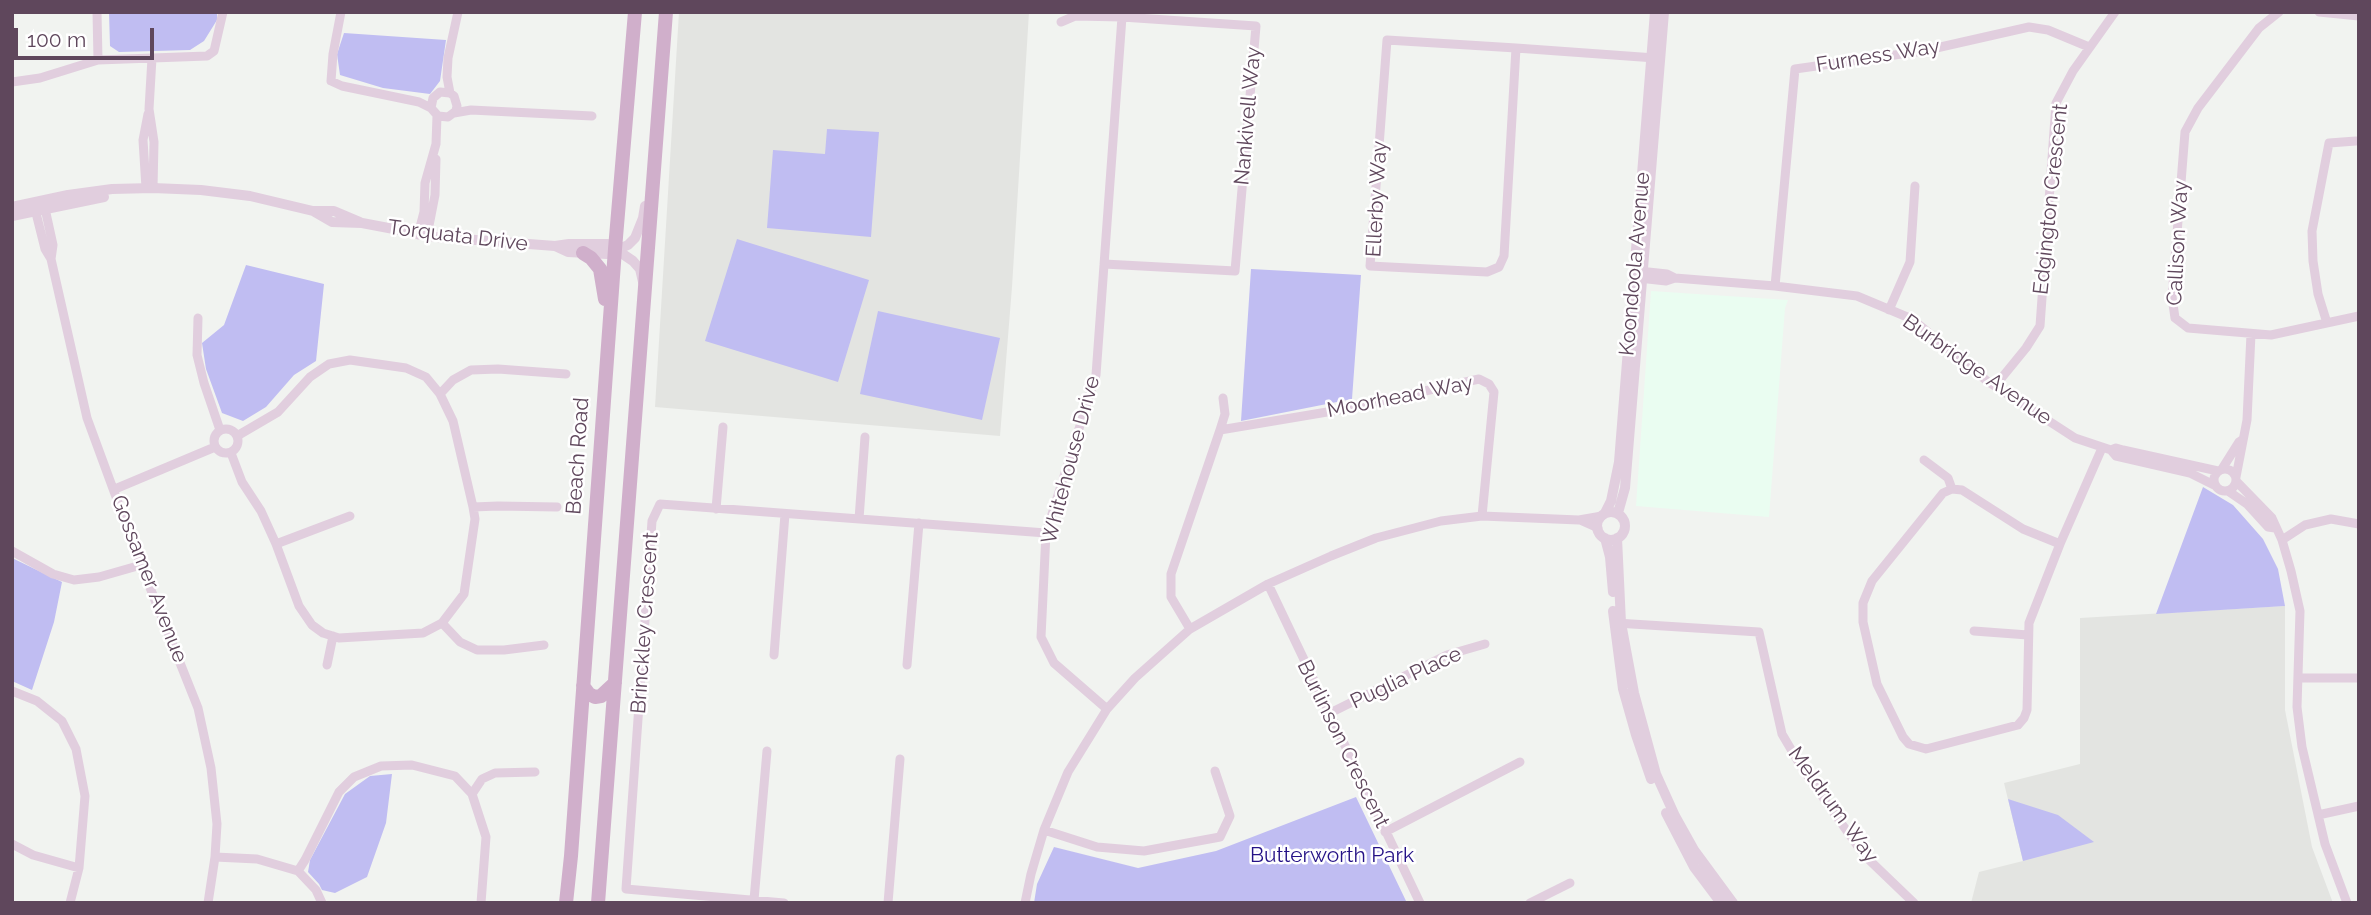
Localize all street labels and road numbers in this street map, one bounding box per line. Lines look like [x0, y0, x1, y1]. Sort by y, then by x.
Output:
street label: Furness Way [1814, 34, 1942, 78]
street label: Nankivell Way [1229, 46, 1267, 186]
street label: Edgington Crescent [2028, 102, 2074, 296]
street label: Ellerby Way [1361, 140, 1393, 258]
street label: Koondoola Avenue [1614, 171, 1656, 357]
street label: Callison Way [2162, 180, 2194, 306]
street label: Torquata Drive [387, 215, 529, 257]
street label: Burbridge Avenue [1898, 309, 2056, 431]
street label: Moorhead Way [1325, 370, 1475, 424]
street label: Whitehouse Drive [1036, 373, 1106, 547]
street label: Beach Road [561, 397, 595, 515]
street label: Gossamer Avenue [105, 492, 193, 666]
street label: Brinckley Crescent [626, 531, 664, 715]
street label: Puglia Place [1346, 641, 1466, 715]
street label: Burlinson Crescent [1291, 656, 1395, 832]
street label: Meldrum Way [1782, 742, 1884, 868]

